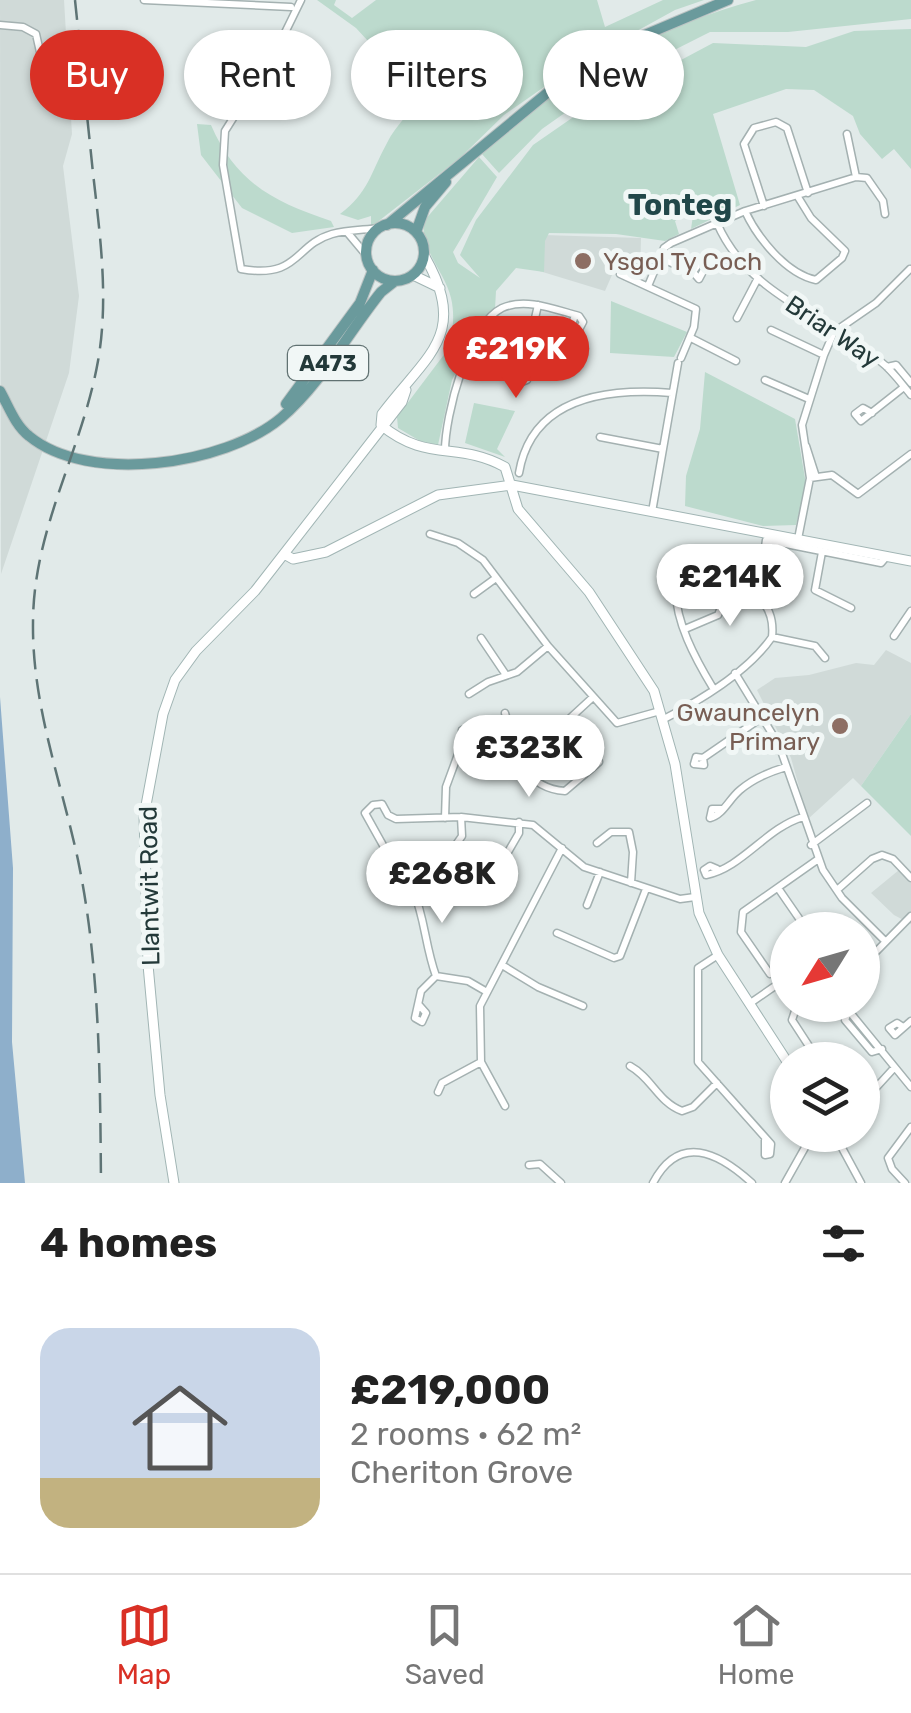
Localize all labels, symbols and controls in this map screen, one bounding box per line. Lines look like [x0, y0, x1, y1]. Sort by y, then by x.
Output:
chip: Buy [30, 30, 164, 120]
chip: Rent [184, 30, 331, 120]
chip: Filters [351, 30, 523, 120]
chip: New [543, 30, 684, 120]
district label: Tonteg [628, 187, 732, 223]
place label: Ysgol Ty Coch [603, 247, 762, 276]
marker: Ysgol Ty Coch [572, 250, 594, 272]
street label: Briar Way [780, 289, 886, 374]
pin: £219K [446, 316, 586, 401]
text: £219K [465, 329, 567, 367]
road number: A473 [288, 346, 368, 380]
pin: £214K [660, 544, 800, 629]
text: £214K [679, 557, 781, 595]
place label: Gwauncelyn Primary [676, 698, 820, 756]
pin: £323K [459, 715, 599, 800]
marker: Gwauncelyn Primary [829, 715, 851, 737]
text: £323K [475, 728, 583, 766]
street label: Llantwit Road [134, 806, 165, 966]
pin: £268K [372, 841, 512, 926]
text: £268K [388, 854, 496, 892]
north arrow [770, 912, 880, 1022]
map controls [770, 912, 880, 1152]
button: layers [770, 1042, 880, 1152]
icon: filters [816, 1216, 871, 1271]
text: 4 homes [40, 1218, 217, 1268]
text: £219,000 [350, 1365, 550, 1415]
icon: home [120, 1368, 240, 1488]
text: 2 rooms · 62 m² [350, 1415, 582, 1453]
text: Cheriton Grove [350, 1453, 573, 1491]
tab: Map [117, 1598, 172, 1691]
tab: Saved [405, 1598, 485, 1691]
tab: Home [718, 1598, 794, 1691]

